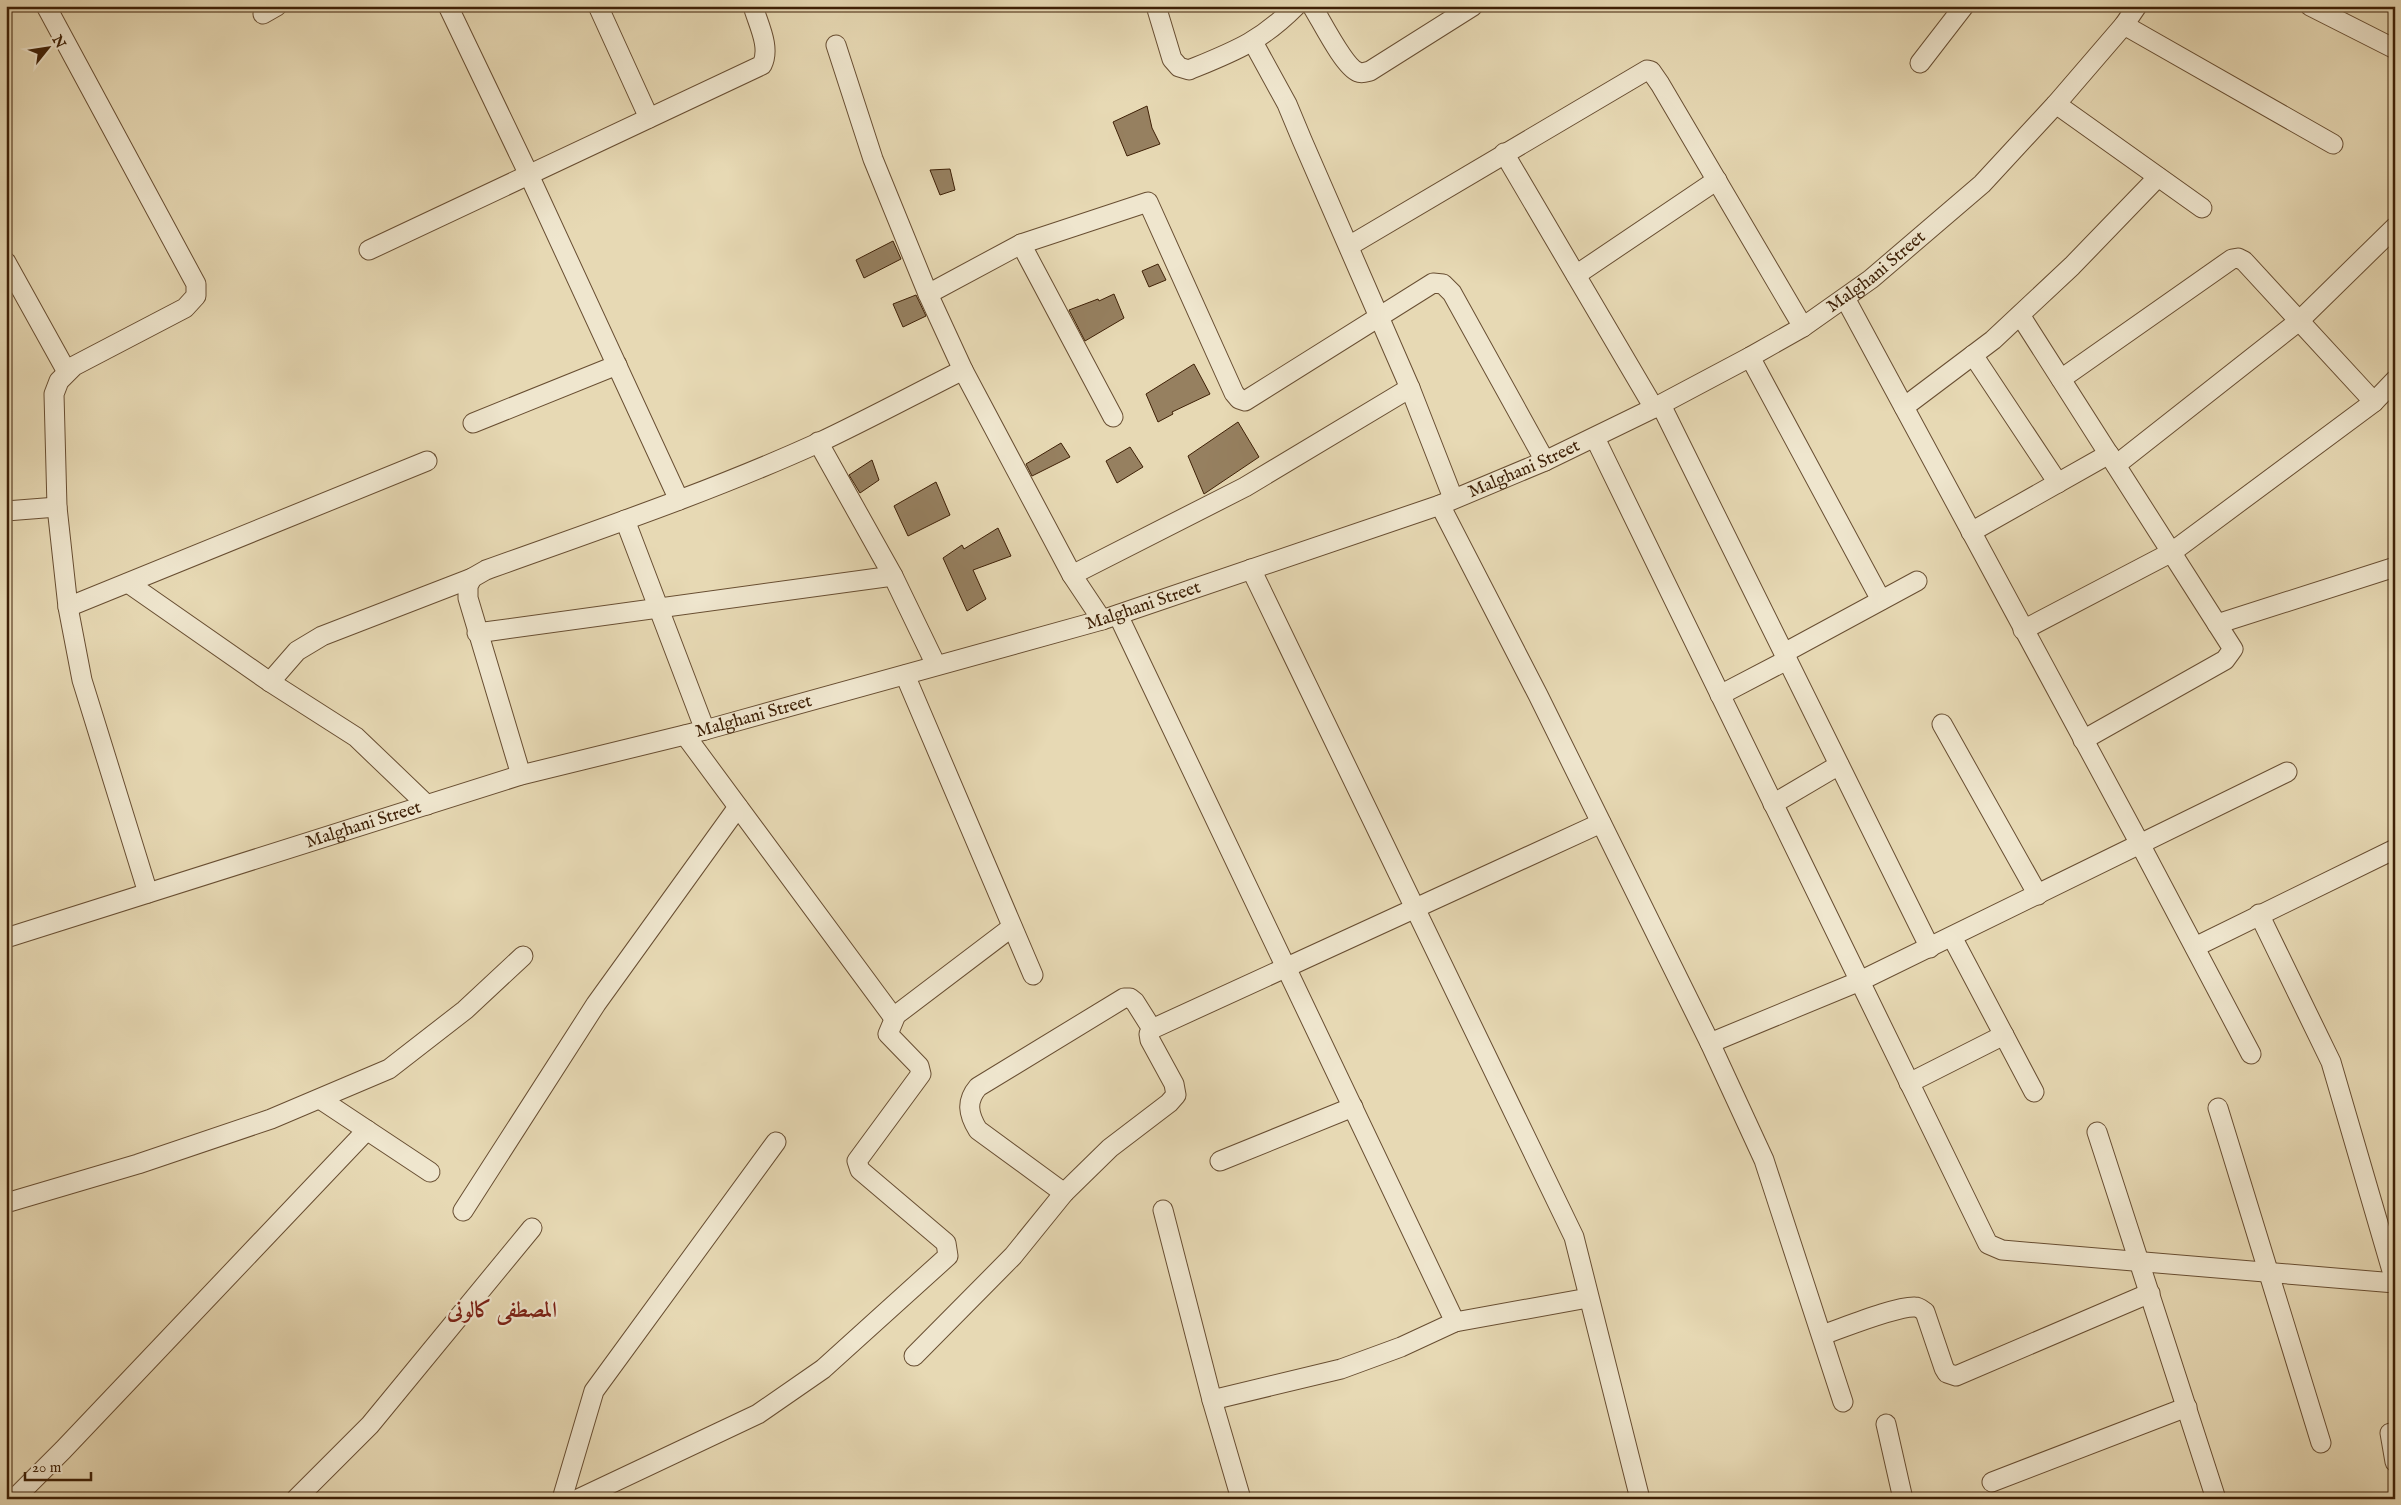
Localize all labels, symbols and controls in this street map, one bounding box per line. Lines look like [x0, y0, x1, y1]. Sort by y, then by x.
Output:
north arrow [22, 22, 72, 72]
text: N [47, 31, 69, 52]
street label: Malghani Street [1822, 226, 1931, 318]
street label: Malghani Street [1465, 434, 1584, 503]
street label: Malghani Street [1083, 576, 1204, 635]
street label: Malghani Street [693, 689, 814, 743]
street label: Malghani Street [303, 796, 424, 854]
district label: المصطفی کالونی [446, 1297, 557, 1326]
scale bar [25, 1450, 91, 1482]
text: 20 m [32, 1458, 62, 1477]

